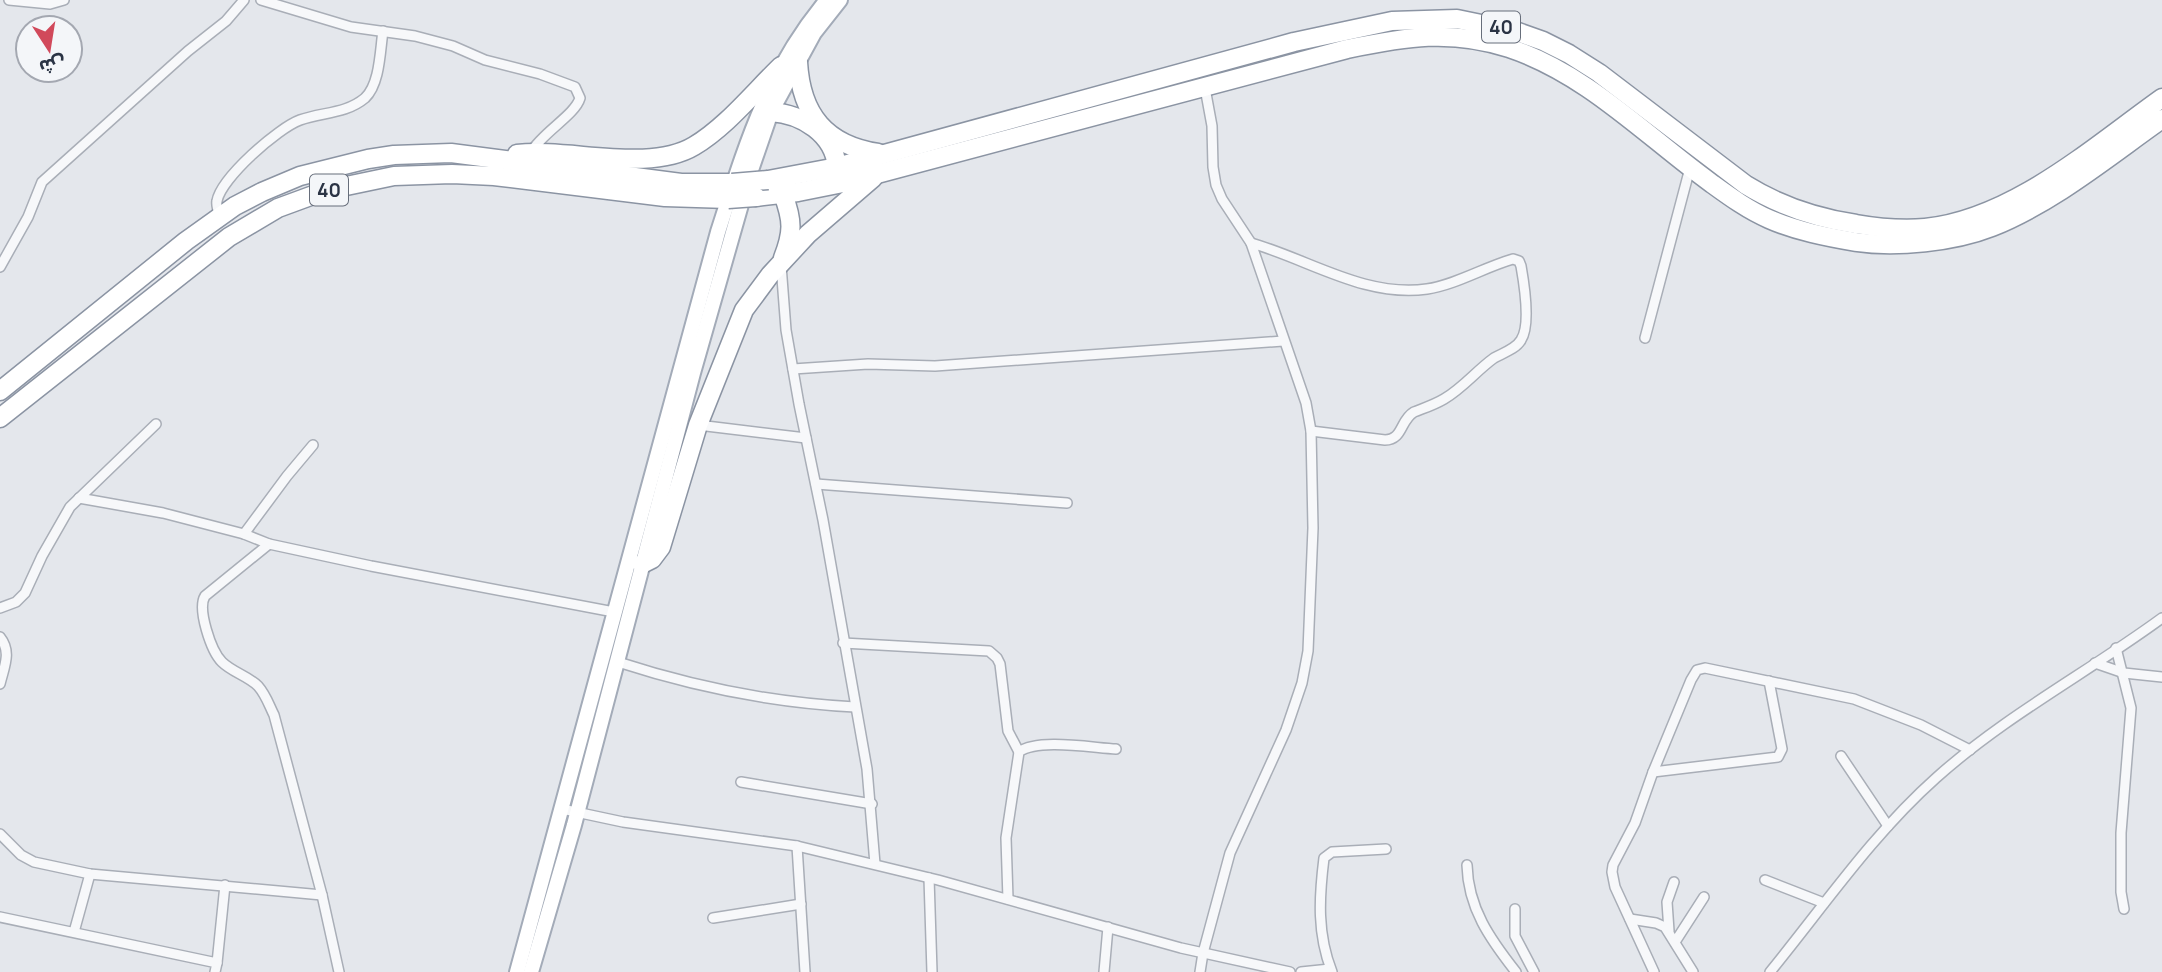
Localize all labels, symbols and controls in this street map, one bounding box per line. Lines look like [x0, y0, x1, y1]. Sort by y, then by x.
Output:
road number: 40 [1482, 12, 1520, 42]
north arrow [14, 14, 84, 84]
text: ش [37, 50, 68, 81]
road number: 40 [310, 174, 348, 206]

